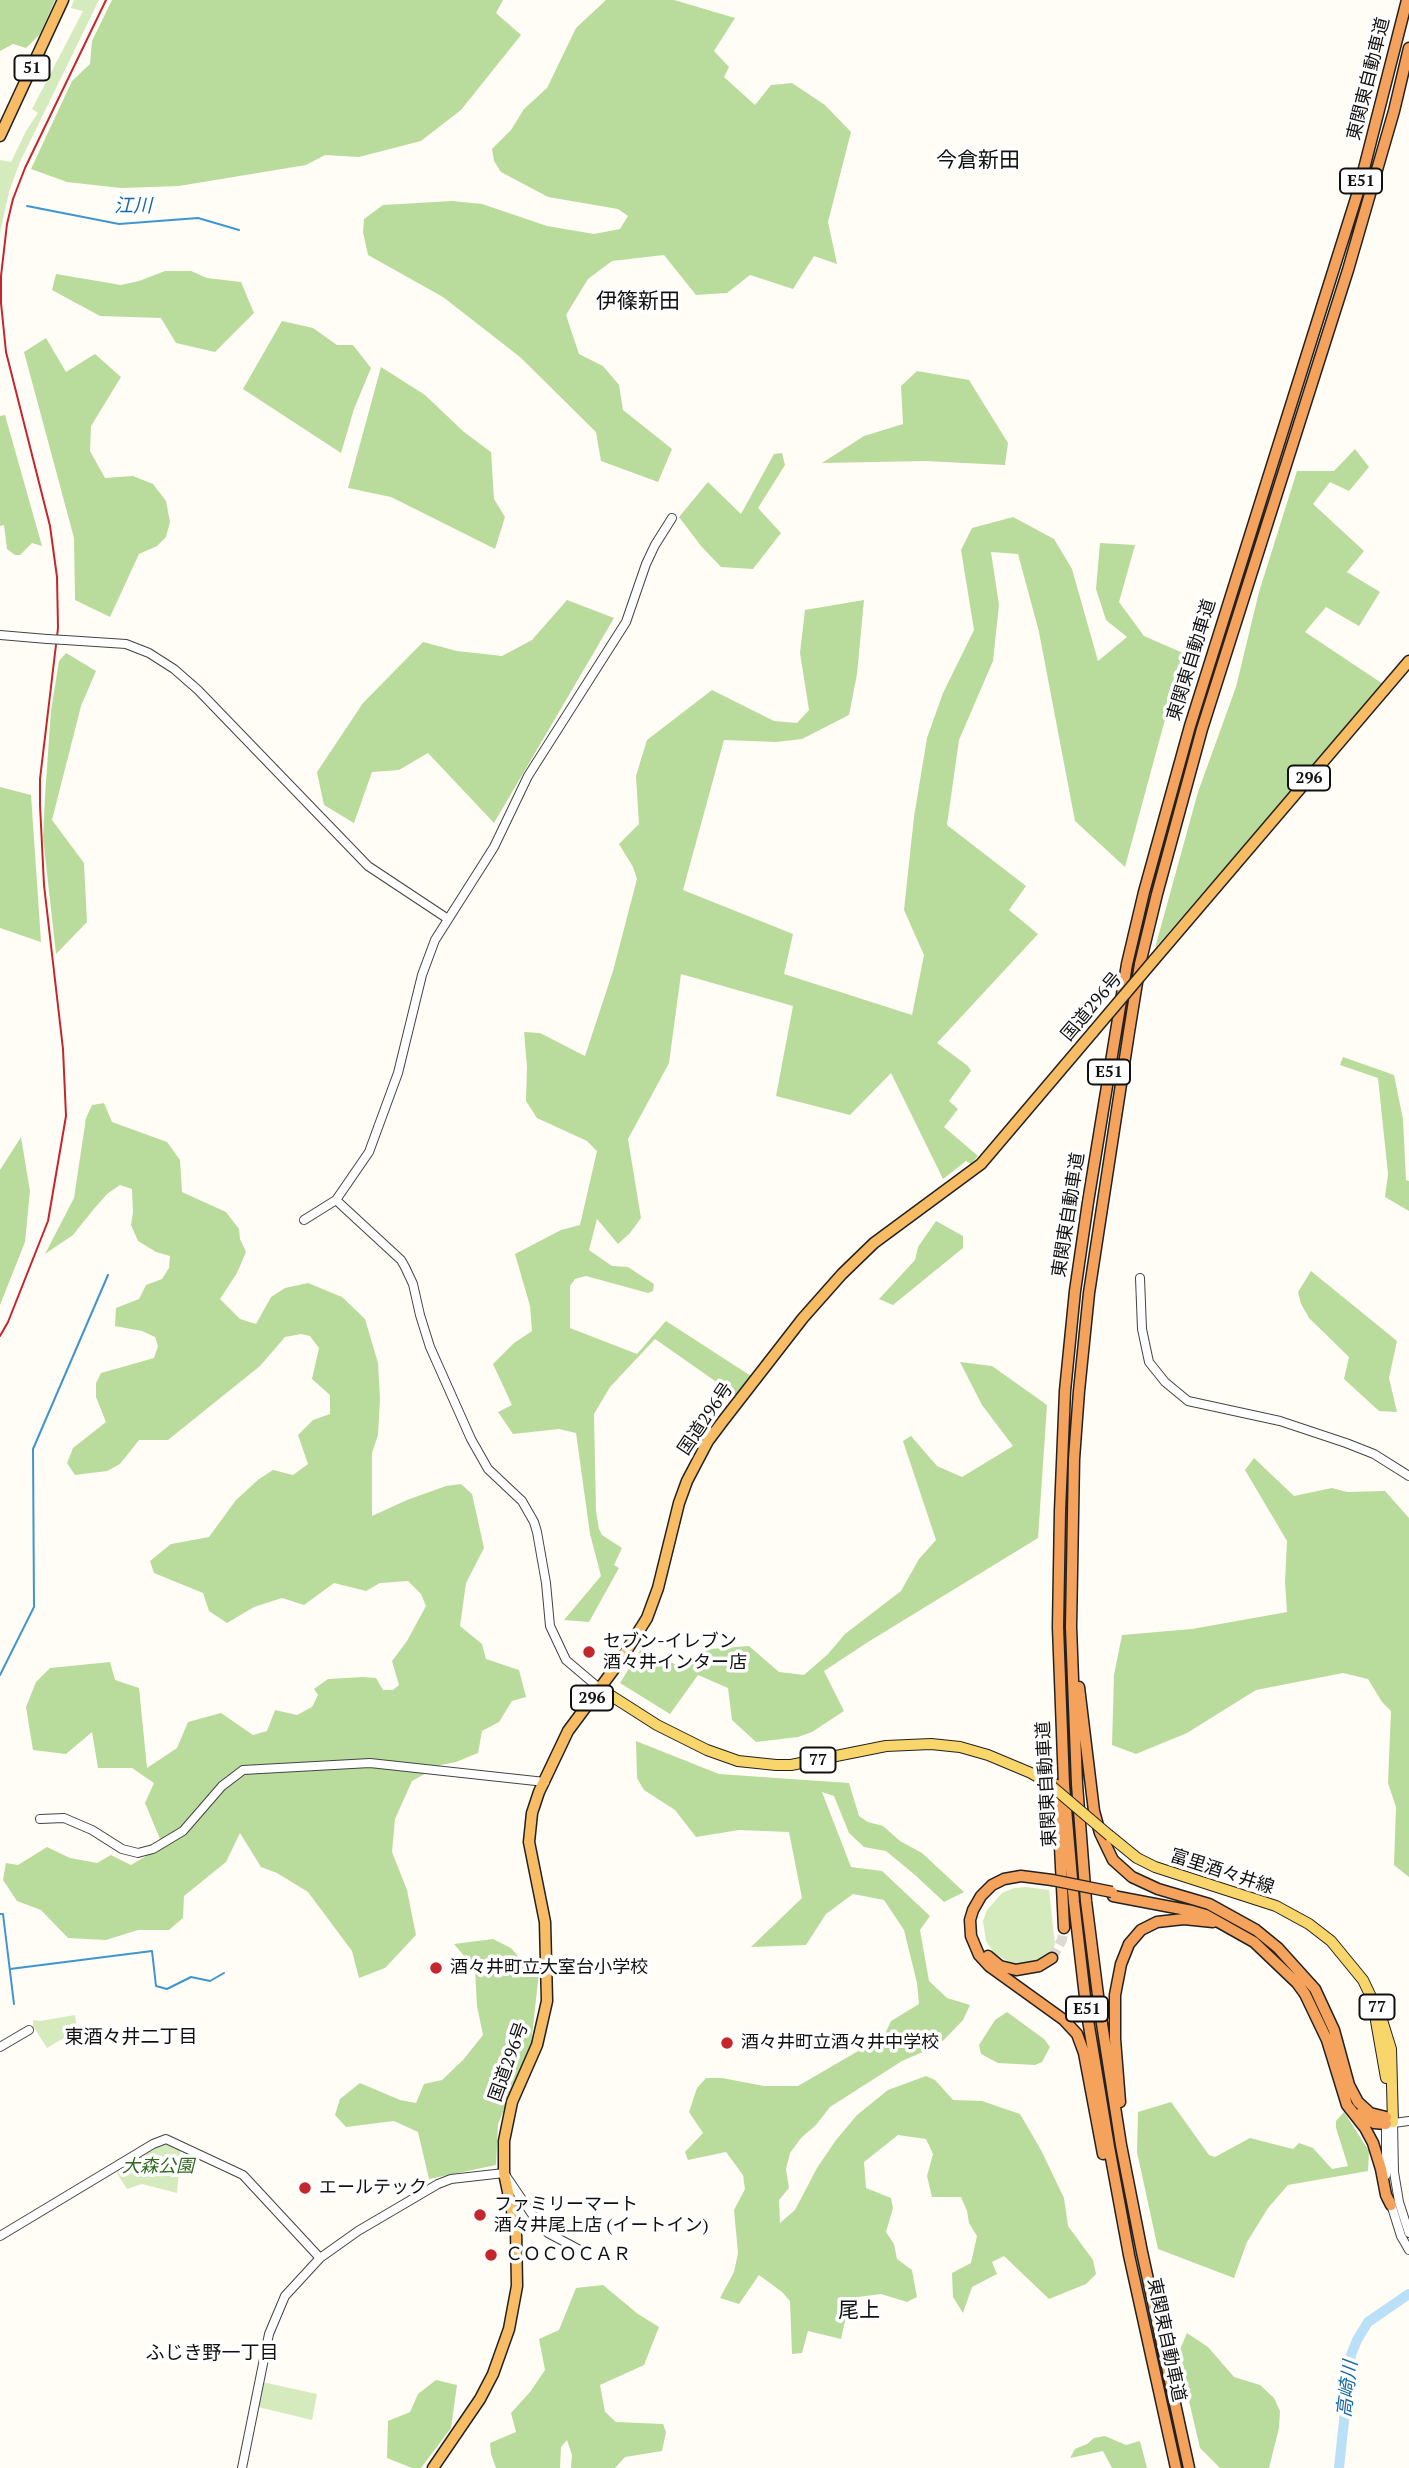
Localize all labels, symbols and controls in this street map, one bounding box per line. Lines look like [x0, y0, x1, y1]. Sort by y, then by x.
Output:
street label: 東関東自動車道 [1343, 15, 1395, 143]
road number: 51 [14, 55, 50, 80]
district label: 今倉新田 [936, 148, 1020, 174]
road number: E51 [1340, 168, 1382, 194]
water label: 江川 [114, 196, 152, 218]
district label: 伊篠新田 [596, 289, 680, 315]
street label: 東関東自動車道 [1163, 597, 1221, 723]
road number: 296 [1288, 765, 1330, 790]
street label: 国道296号 [1057, 968, 1127, 1046]
road number: E51 [1088, 1060, 1130, 1084]
street label: 東関東自動車道 [1048, 1151, 1090, 1279]
street label: 国道296号 [674, 1379, 738, 1459]
place label: セブン-イレブン 酒々井インター店 [603, 1631, 747, 1674]
marker: セブン-イレブン 酒々井インター店 [581, 1644, 597, 1660]
road number: 296 [571, 1686, 613, 1710]
street label: 東関東自動車道 [1033, 1721, 1061, 1847]
road number: 77 [800, 1748, 836, 1772]
street label: 富里酒々井線 [1167, 1845, 1277, 1899]
place label: 酒々井町立大室台小学校 [450, 1957, 648, 1979]
marker: 酒々井町立大室台小学校 [428, 1960, 444, 1976]
road number: 77 [1360, 1994, 1394, 2020]
road number: E51 [1066, 1996, 1108, 2022]
street label: 国道296号 [485, 2019, 533, 2105]
district label: 東酒々井二丁目 [65, 2027, 197, 2049]
place label: 酒々井町立酒々井中学校 [741, 2032, 939, 2054]
marker: 酒々井町立酒々井中学校 [719, 2035, 735, 2051]
park label: 大森公園 [122, 2156, 194, 2178]
place label: エールテック [319, 2177, 427, 2199]
marker: エールテック [297, 2180, 313, 2196]
place label: ファミリーマート 酒々井尾上店 (イートイン) [494, 2194, 709, 2236]
marker: ファミリーマート 酒々井尾上店 (イートイン) [472, 2207, 488, 2223]
place label: ＣＯＣＯＣＡＲ [505, 2244, 631, 2266]
marker: ＣＯＣＯＣＡＲ [483, 2247, 499, 2263]
street label: 東関東自動車道 [1142, 2276, 1190, 2404]
district label: 尾上 [838, 2298, 880, 2324]
district label: ふじき野一丁目 [146, 2343, 278, 2365]
water label: 高崎川 [1333, 2359, 1363, 2419]

